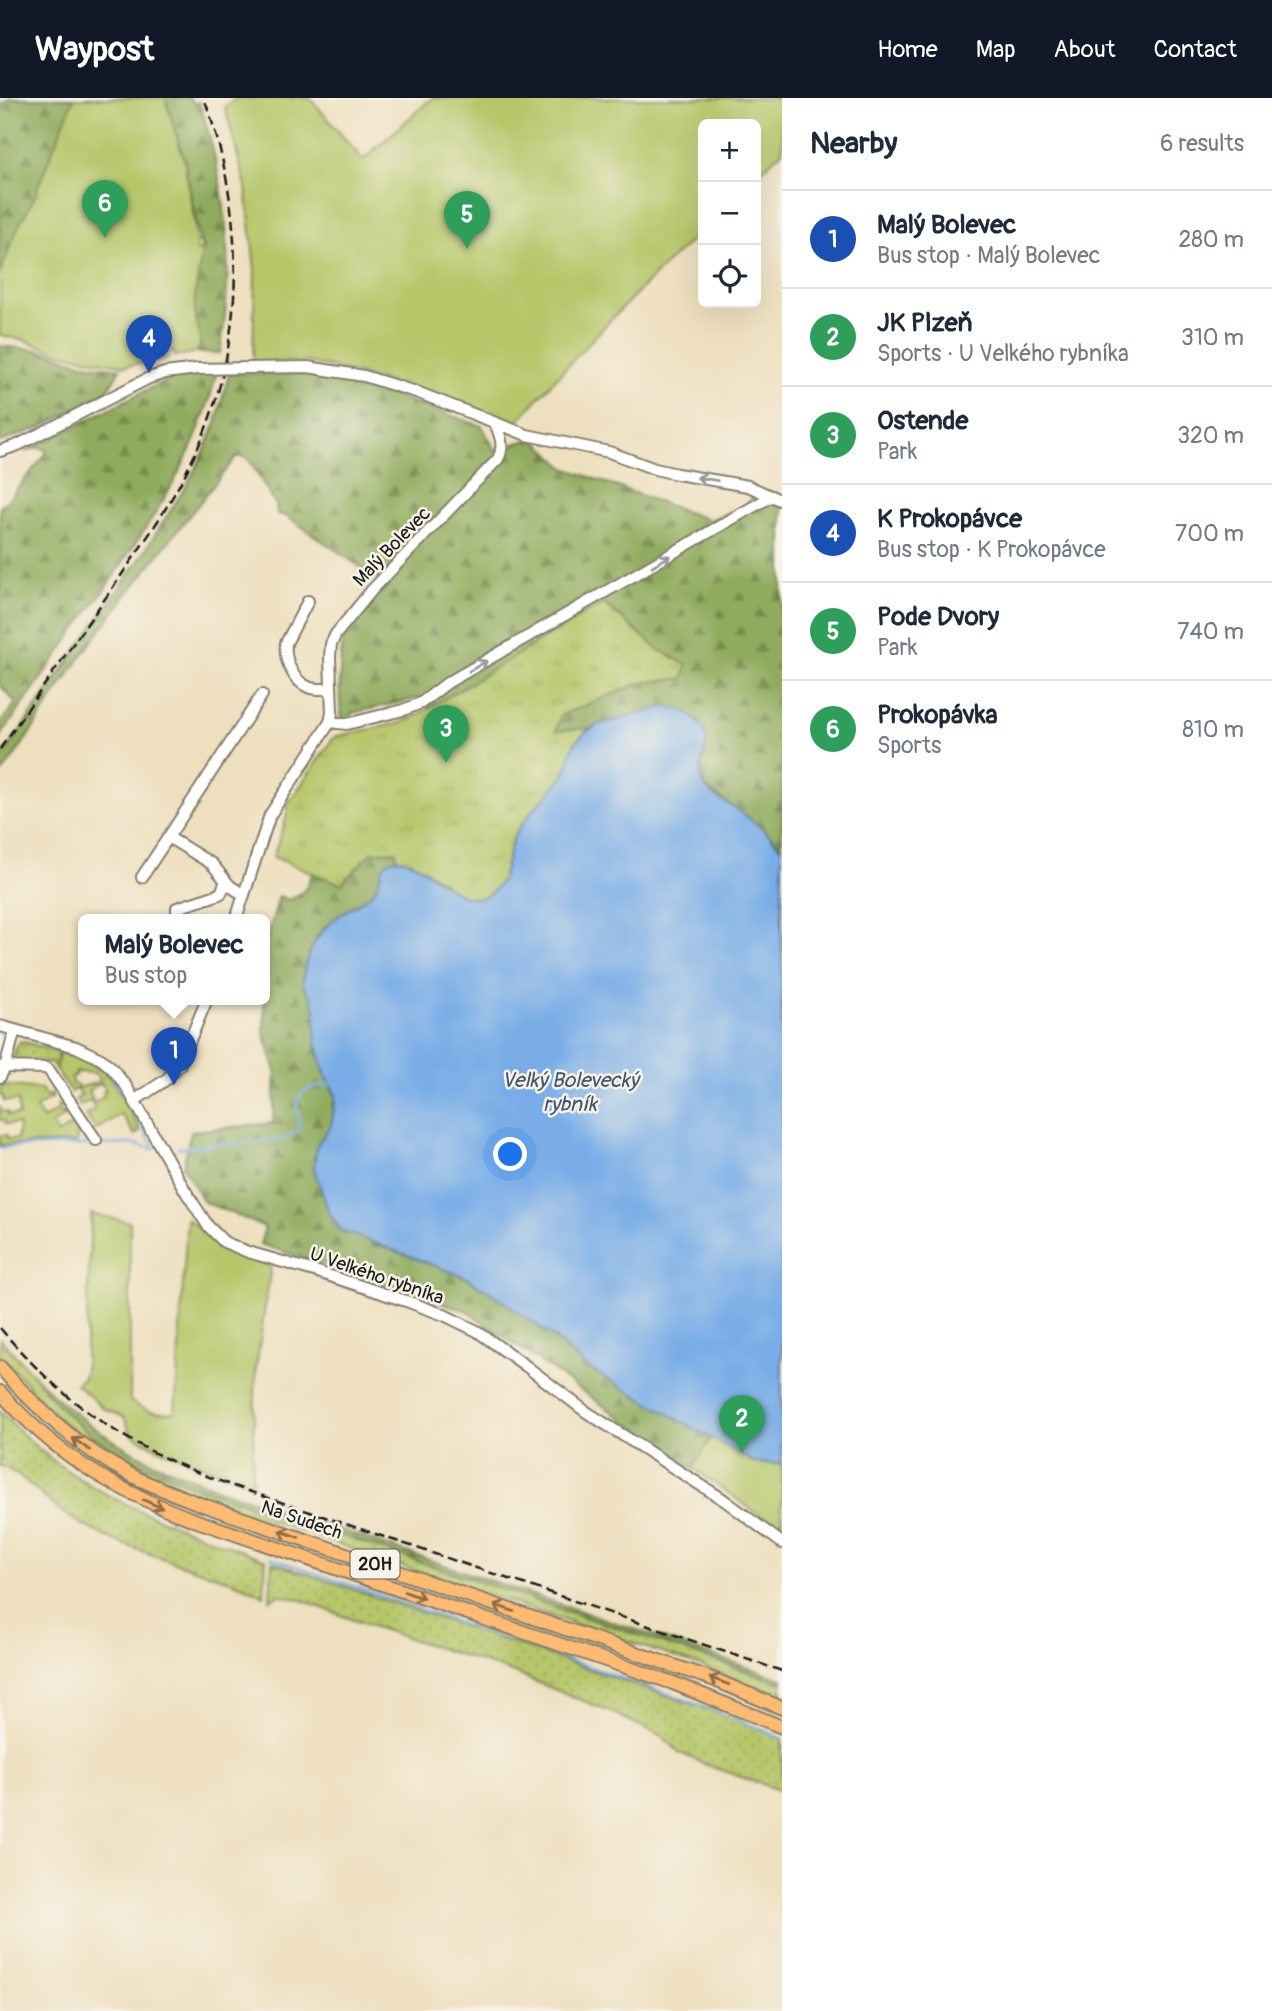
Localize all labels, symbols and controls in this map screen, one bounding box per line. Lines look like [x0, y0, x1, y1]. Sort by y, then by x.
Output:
text: Waypost [35, 29, 154, 70]
text: Home [877, 35, 938, 64]
text: Map [976, 35, 1016, 64]
text: About [1054, 35, 1116, 64]
text: Contact [1154, 35, 1237, 64]
map controls [698, 119, 761, 308]
button: + [698, 119, 761, 182]
text: Nearby [810, 125, 897, 162]
text: 6 results [1160, 129, 1244, 158]
pin: 6 [82, 180, 128, 238]
button: − [698, 182, 761, 245]
pin: 5 [444, 191, 490, 249]
text: Malý Bolevec [877, 209, 1016, 241]
text: 1 [829, 225, 838, 254]
text: 280 m [1178, 225, 1244, 254]
text: Bus stop · Malý Bolevec [877, 241, 1100, 270]
button: locate [698, 245, 761, 308]
text: JK Plzeň [877, 307, 973, 339]
pin: 4 [126, 315, 172, 373]
text: 2 [827, 323, 839, 352]
text: 310 m [1181, 323, 1244, 352]
text: Sports · U Velkého rybníka [877, 339, 1129, 368]
text: Ostende [877, 405, 968, 437]
text: 3 [827, 421, 839, 450]
text: 320 m [1177, 421, 1244, 450]
text: Park [877, 437, 917, 466]
one-way arrow [696, 472, 719, 485]
street label: Malý Bolevec [348, 502, 436, 592]
text: K Prokopávce [877, 503, 1022, 535]
text: 4 [826, 519, 840, 548]
text: 700 m [1175, 519, 1244, 548]
text: Bus stop · K Prokopávce [877, 535, 1106, 564]
one-way arrow [650, 553, 670, 567]
text: Pode Dvory [877, 601, 999, 633]
text: 5 [827, 617, 839, 646]
text: 740 m [1177, 617, 1244, 646]
text: Park [877, 633, 917, 662]
one-way arrow [468, 658, 488, 672]
text: Prokopávka [877, 699, 998, 731]
pin: 3 [423, 705, 469, 763]
text: 6 [826, 715, 840, 744]
text: 810 m [1182, 715, 1244, 744]
text: Sports [877, 731, 941, 760]
popup [78, 914, 270, 1005]
text: Malý Bolevec [104, 929, 244, 961]
text: Bus stop [104, 961, 187, 990]
pin: 1 [151, 1027, 197, 1085]
water label: Velký Bolevecký rybník [502, 1067, 641, 1118]
your location [493, 1137, 527, 1171]
street label: U Velkého rybníka [306, 1242, 447, 1310]
pin: 2 [719, 1395, 765, 1453]
one-way arrow [72, 1437, 91, 1451]
street label: Na Sudech [258, 1495, 345, 1545]
one-way arrow [141, 1498, 163, 1511]
one-way arrow [278, 1527, 300, 1539]
road number: 20H [350, 1549, 400, 1578]
one-way arrow [402, 1589, 424, 1602]
one-way arrow [493, 1601, 515, 1614]
one-way arrow [709, 1674, 731, 1687]

